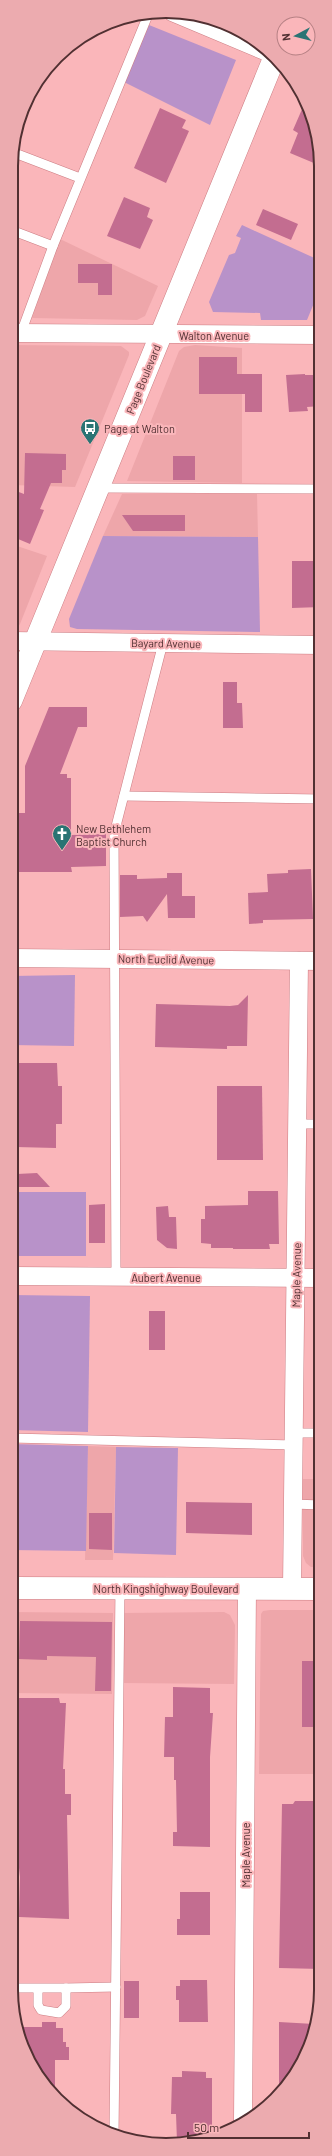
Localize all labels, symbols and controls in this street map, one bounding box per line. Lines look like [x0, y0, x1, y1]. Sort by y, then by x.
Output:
north arrow [276, 16, 316, 56]
text: N [279, 33, 292, 42]
street label: Walton Avenue [179, 329, 249, 342]
street label: Page Boulevard [123, 342, 163, 416]
bus stop icon: Page at Walton [79, 417, 101, 445]
place label: Page at Walton [104, 422, 175, 435]
street label: Bayard Avenue [131, 636, 201, 650]
place label: New Bethlehem Baptist Church [76, 822, 151, 848]
church icon: New Bethlehem Baptist Church [51, 823, 73, 851]
street label: North Euclid Avenue [118, 952, 214, 966]
street label: Maple Avenue [289, 1242, 303, 1308]
street label: Aubert Avenue [131, 1271, 201, 1284]
street label: North Kingshighway Boulevard [93, 1582, 239, 1595]
street label: Maple Avenue [239, 1822, 252, 1888]
scale bar [188, 2114, 309, 2140]
text: 50 m [194, 2120, 219, 2134]

